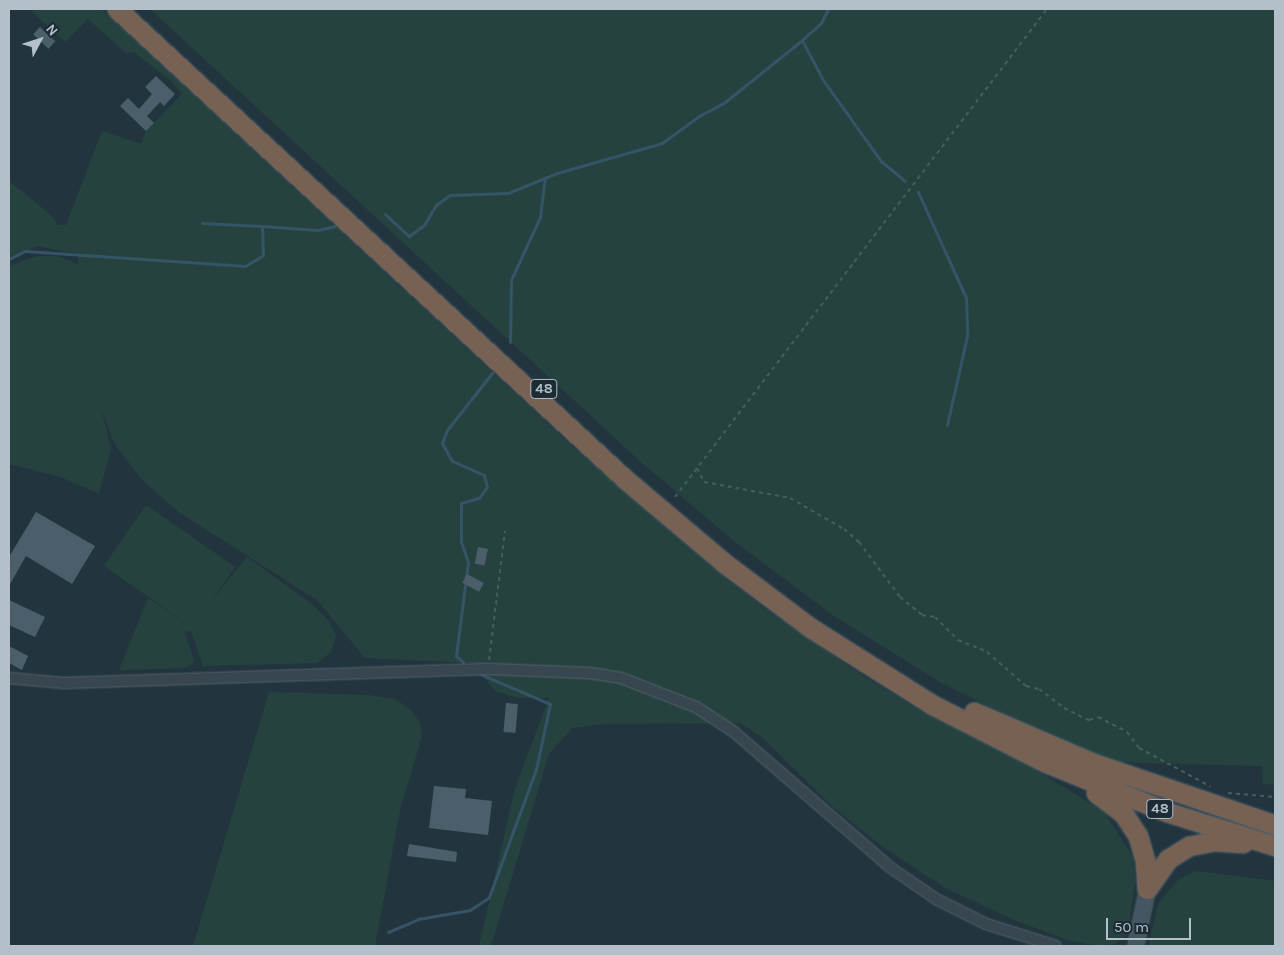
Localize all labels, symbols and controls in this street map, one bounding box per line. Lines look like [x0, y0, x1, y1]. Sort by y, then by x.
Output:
north arrow [15, 15, 65, 65]
text: N [42, 21, 62, 39]
road number: 48 [530, 378, 558, 400]
road number: 48 [1146, 798, 1174, 821]
scale bar [1109, 908, 1194, 940]
text: 50 m [1114, 918, 1149, 936]

